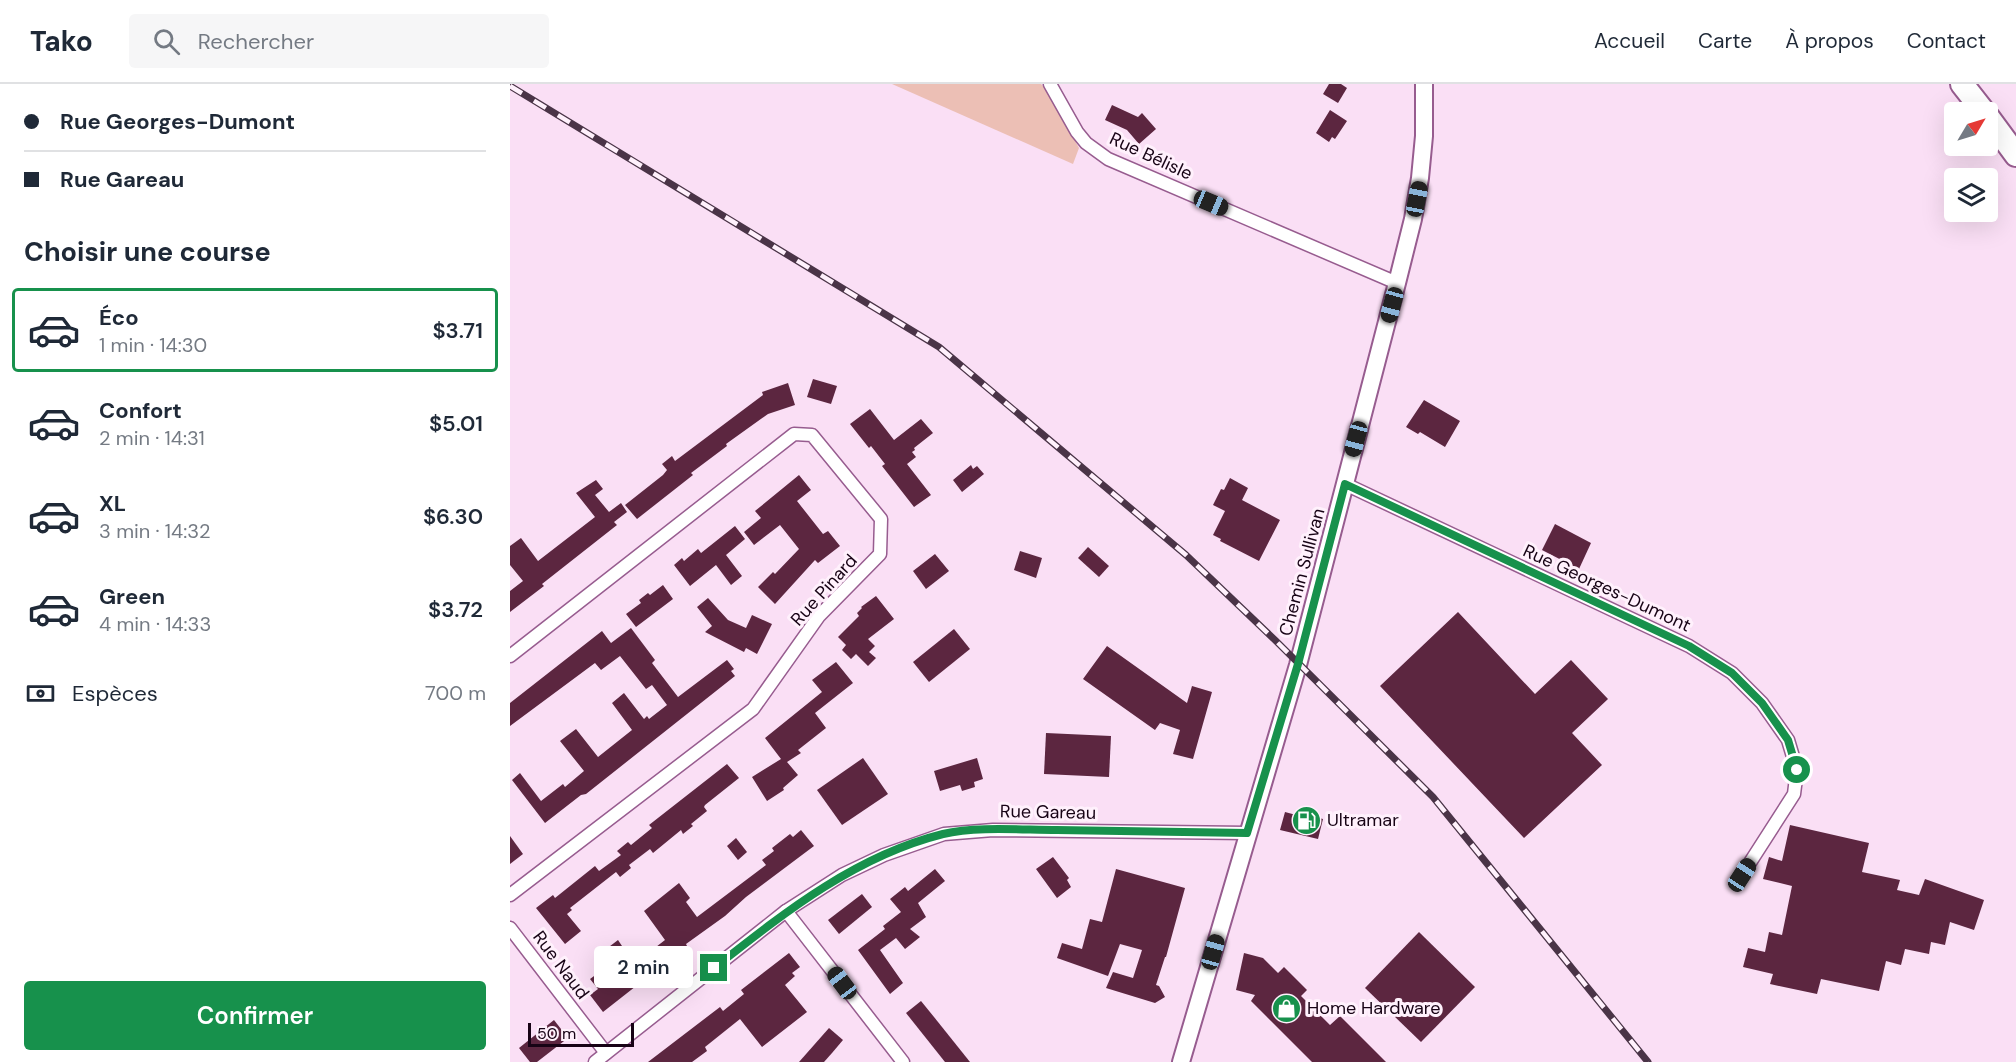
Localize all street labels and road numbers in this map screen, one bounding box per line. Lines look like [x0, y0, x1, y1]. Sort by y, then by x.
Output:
street label: Rue Bélisle [1106, 126, 1196, 186]
street label: Chemin Sullivan [1273, 506, 1331, 638]
street label: Rue Georges-Dumont [1519, 539, 1695, 637]
street label: Rue Pinard [785, 549, 863, 631]
street label: Rue Gareau [1000, 799, 1096, 825]
street label: Rue Naud [527, 926, 595, 1004]

